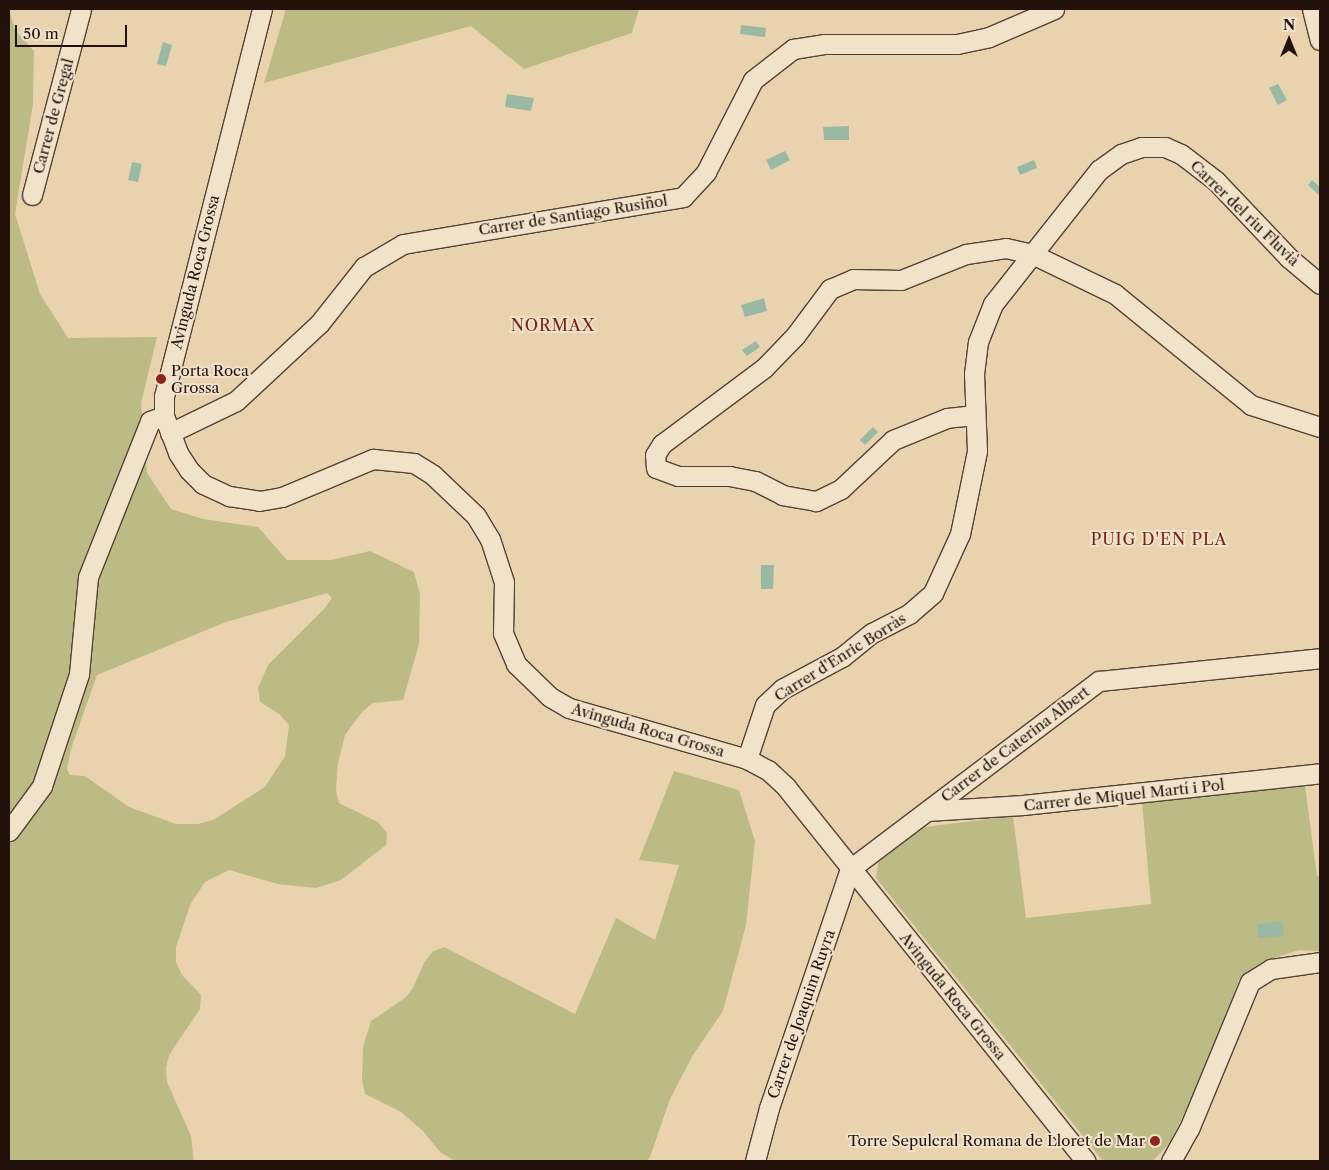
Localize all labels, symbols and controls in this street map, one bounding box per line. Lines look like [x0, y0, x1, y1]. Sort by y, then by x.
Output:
scale bar [18, 15, 130, 47]
north arrow [1264, 15, 1314, 65]
text: N [1283, 16, 1295, 34]
text: 50 m [23, 24, 59, 43]
street label: Carrer de Gregal [29, 56, 77, 176]
street label: Carrer del riu Fluvià [1187, 156, 1303, 270]
street label: Carrer de Santiago Rusiñol [477, 191, 669, 239]
street label: Avinguda Roca Grossa [167, 193, 223, 351]
district label: NORMAX [510, 315, 596, 335]
place label: Porta Roca Grossa [171, 361, 249, 396]
marker: Porta Roca Grossa [155, 373, 167, 385]
district label: PUIG D'EN PLA [1089, 529, 1229, 549]
street label: Carrer d'Enric Borràs [771, 609, 909, 705]
street label: Carrer de Caterina Albert [937, 682, 1093, 806]
street label: Avinguda Roca Grossa [569, 699, 727, 761]
street label: Carrer de Miquel Martí i Pol [1023, 775, 1225, 815]
street label: Carrer de Joaquim Ruyra [764, 927, 838, 1101]
street label: Avinguda Roca Grossa [896, 929, 1010, 1063]
place label: Torre Sepulcral Romana de Lloret de Mar [848, 1132, 1145, 1150]
marker: Torre Sepulcral Romana de Lloret de Mar [1149, 1135, 1161, 1147]

